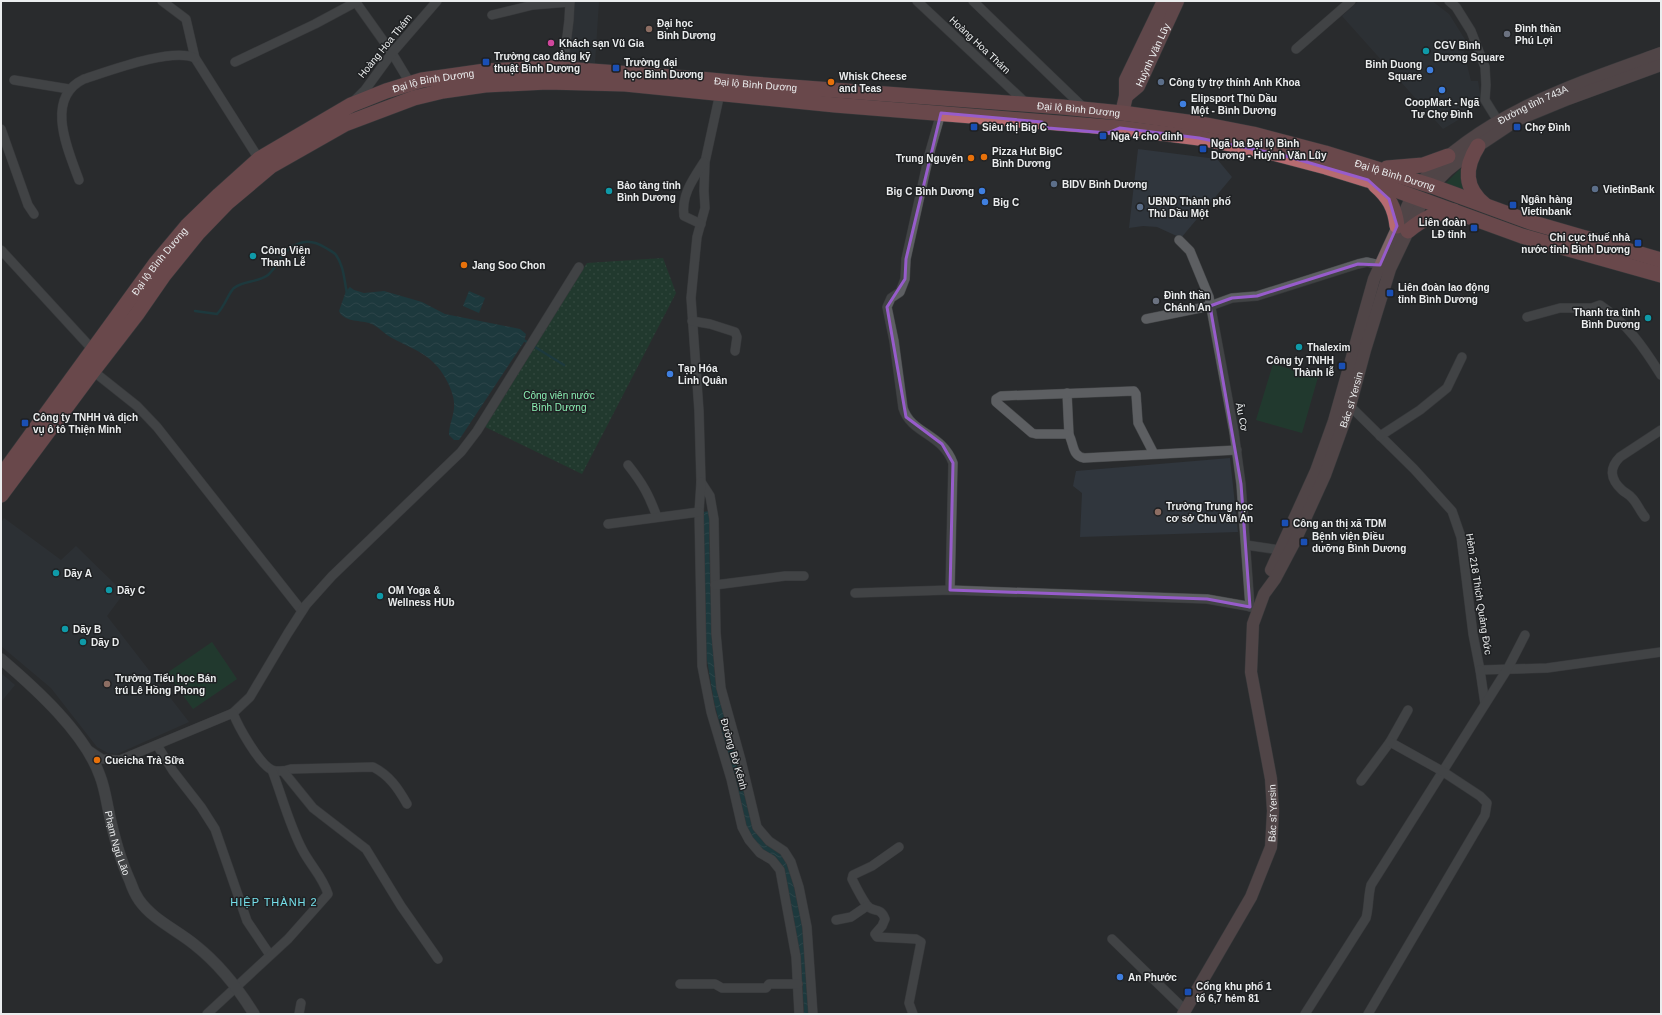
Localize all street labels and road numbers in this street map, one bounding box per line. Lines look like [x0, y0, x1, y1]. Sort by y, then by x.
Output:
street label: Hoàng Hoa Thám [356, 12, 414, 80]
street label: Hoàng Hoa Thám [947, 14, 1013, 76]
street label: Huỳnh Văn Lũy [1133, 21, 1172, 88]
street label: Đại lộ Bình Dương [391, 67, 475, 94]
street label: Đại lộ Bình Dương [714, 75, 798, 93]
street label: Đường tỉnh 743A [1495, 83, 1570, 126]
street label: Đại lộ Bình Dương [1037, 100, 1121, 118]
street label: Đại lộ Bình Dương [1354, 157, 1437, 192]
street label: Đại lộ Bình Dương [129, 225, 189, 297]
street label: Bác sĩ Yersin [1337, 370, 1364, 429]
street label: Âu Cơ [1234, 402, 1251, 433]
street label: Hẻm 218 Thích Quảng Đức [1464, 533, 1494, 655]
street label: Đường Bờ Kênh [719, 717, 749, 791]
street label: Bác sĩ Yersin [1266, 784, 1279, 842]
street label: Phạm Ngũ Lão [103, 810, 132, 877]

